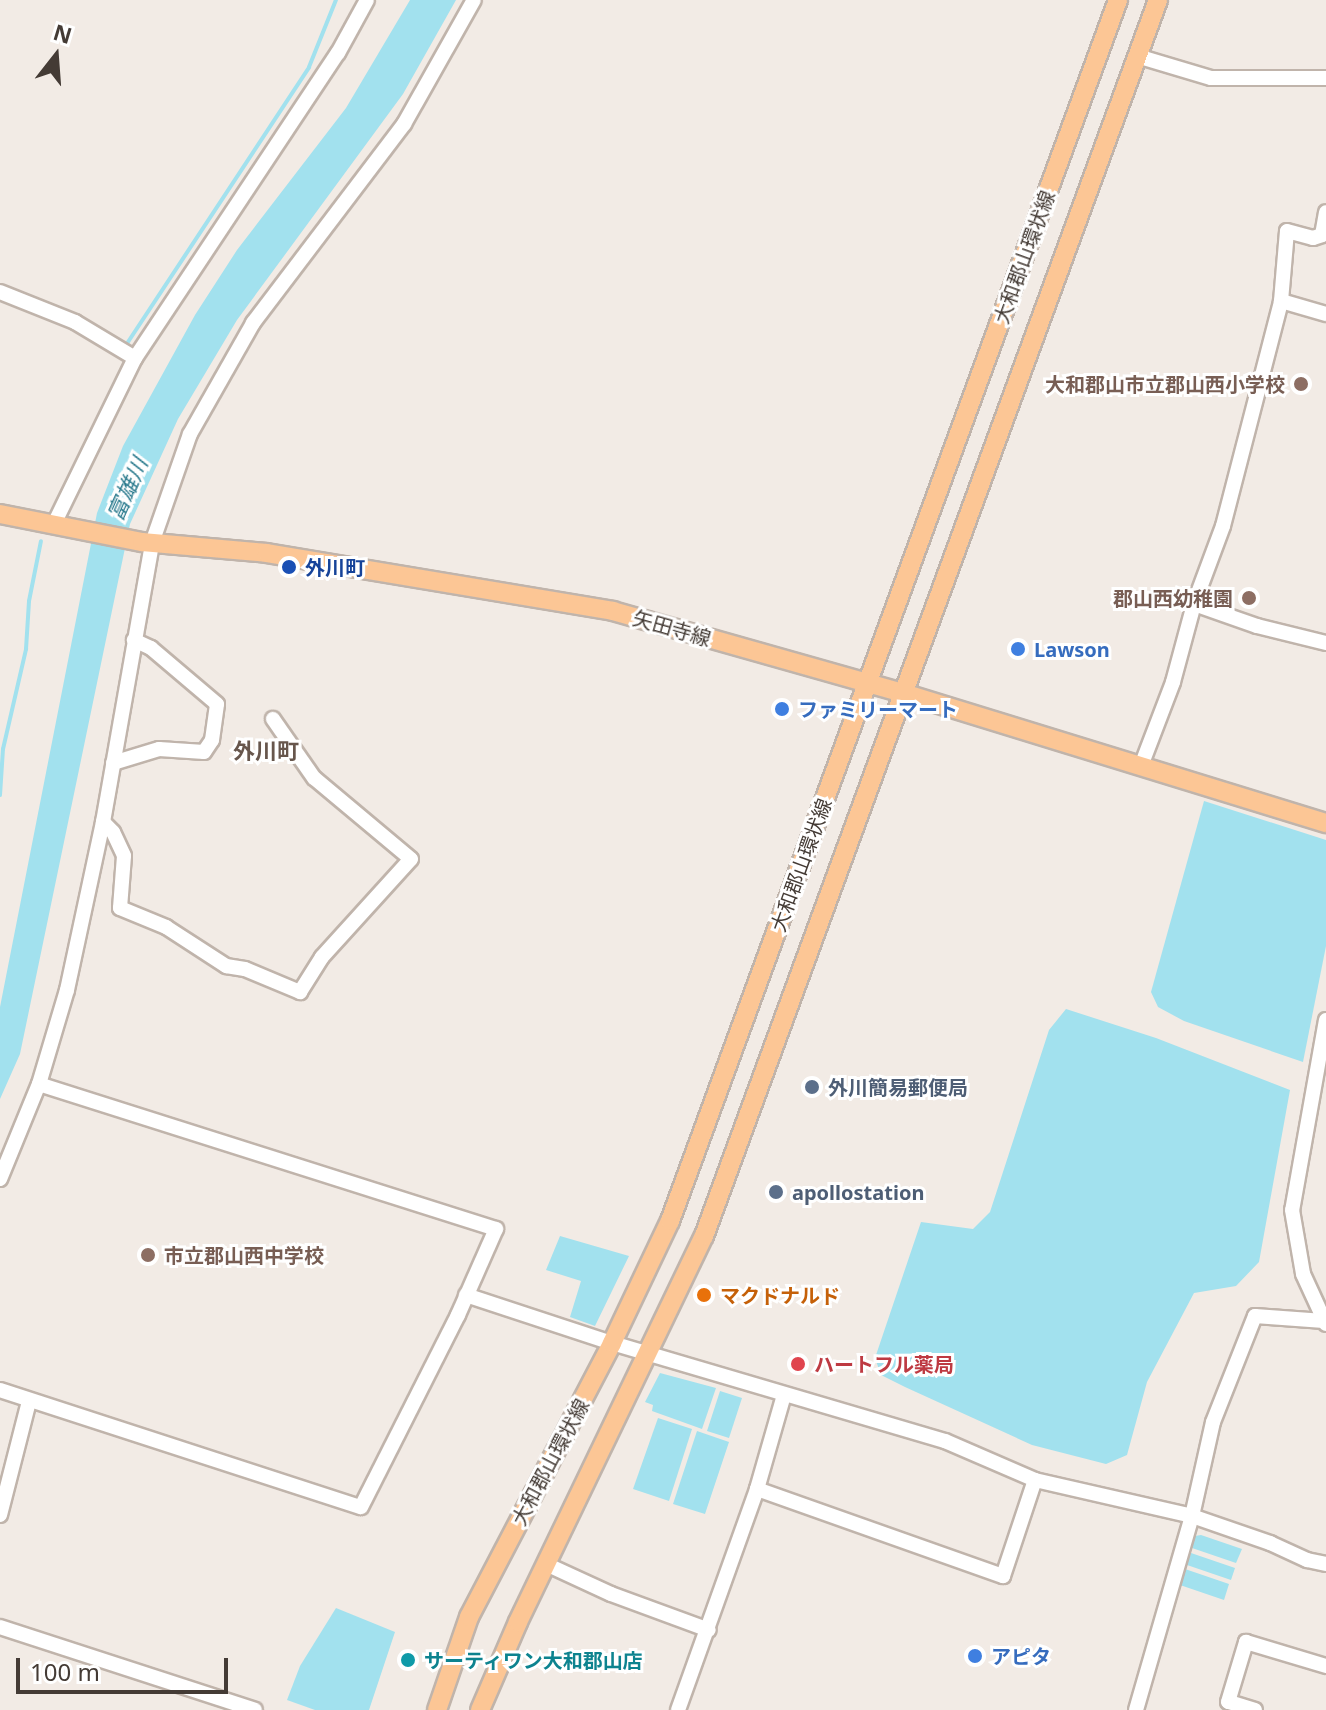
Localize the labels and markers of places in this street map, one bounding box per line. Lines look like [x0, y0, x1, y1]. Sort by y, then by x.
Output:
place label: 大和郡山市立郡山西小学校 [1045, 372, 1285, 396]
marker: 大和郡山市立郡山西小学校 [1292, 375, 1310, 393]
place label: 外川町 [305, 555, 365, 579]
marker: 外川町 [280, 558, 298, 576]
place label: 郡山西幼稚園 [1113, 586, 1233, 610]
marker: 郡山西幼稚園 [1240, 589, 1258, 607]
place label: Lawson [1034, 637, 1110, 661]
marker: Lawson [1009, 640, 1027, 658]
place label: ファミリーマート [798, 697, 958, 721]
marker: ファミリーマート [773, 700, 791, 718]
place label: 外川簡易郵便局 [828, 1075, 968, 1099]
marker: 外川簡易郵便局 [803, 1078, 821, 1096]
place label: apollostation [792, 1180, 924, 1204]
marker: apollostation [767, 1183, 785, 1201]
place label: 市立郡山西中学校 [164, 1243, 324, 1267]
marker: 市立郡山西中学校 [139, 1246, 157, 1264]
place label: マクドナルド [720, 1283, 840, 1307]
marker: マクドナルド [695, 1286, 713, 1304]
place label: ハートフル薬局 [814, 1352, 954, 1376]
marker: ハートフル薬局 [789, 1355, 807, 1373]
place label: アピタ [991, 1644, 1051, 1668]
marker: アピタ [966, 1647, 984, 1665]
place label: サーティワン大和郡山店 [424, 1648, 644, 1672]
marker: サーティワン大和郡山店 [399, 1651, 417, 1669]

